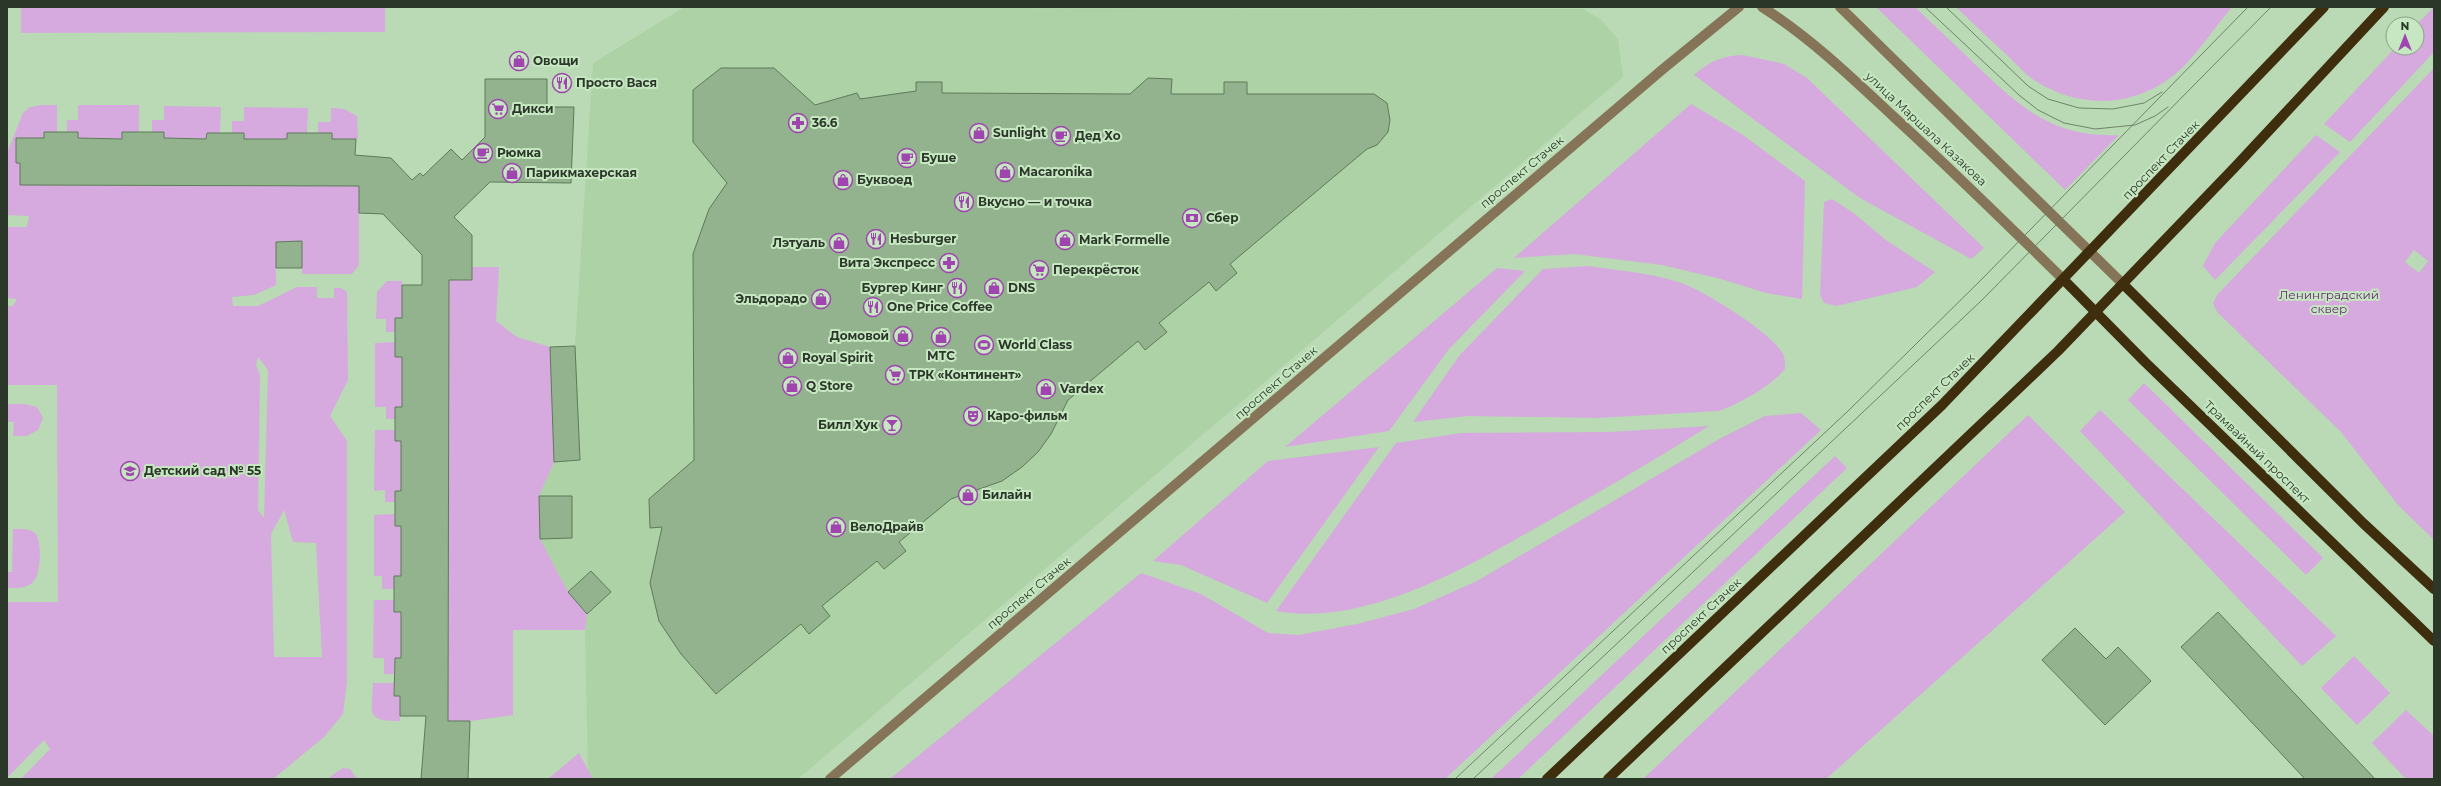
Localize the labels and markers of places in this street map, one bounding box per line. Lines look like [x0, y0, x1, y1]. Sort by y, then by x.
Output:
shop icon: Овощи [508, 50, 530, 72]
place label: Овощи [533, 53, 579, 68]
restaurant icon: Просто Вася [551, 72, 573, 94]
place label: Просто Вася [576, 75, 657, 90]
supermarket icon: Дикси [487, 98, 509, 120]
place label: Дикси [512, 101, 554, 116]
pharmacy icon: 36.6 [787, 112, 809, 134]
place label: 36.6 [811, 115, 838, 130]
shop icon: Sunlight [968, 122, 990, 144]
place label: Sunlight [993, 125, 1047, 140]
cafe icon: Дед Хо [1050, 125, 1072, 147]
place label: Дед Хо [1075, 128, 1121, 143]
cafe icon: Рюмка [472, 142, 494, 164]
place label: Рюмка [497, 145, 541, 160]
cafe icon: Буше [896, 147, 918, 169]
place label: Буше [921, 150, 957, 165]
shop icon: Macaronika [994, 161, 1016, 183]
shop icon: Парикмахерская [501, 162, 523, 184]
place label: Macaronika [1019, 164, 1092, 179]
place label: Парикмахерская [526, 165, 637, 180]
shop icon: Буквоед [832, 169, 854, 191]
place label: Буквоед [857, 172, 913, 187]
restaurant icon: Вкусно — и точка [953, 191, 975, 213]
place label: Вкусно — и точка [978, 194, 1092, 209]
bank icon: Сбер [1181, 207, 1203, 229]
place label: Сбер [1206, 210, 1238, 225]
restaurant icon: Hesburger [865, 228, 887, 250]
shop icon: Mark Formelle [1054, 229, 1076, 251]
place label: Hesburger [890, 231, 956, 246]
shop icon: Лэтуаль [828, 232, 850, 254]
place label: Mark Formelle [1079, 232, 1170, 247]
place label: Лэтуаль [773, 235, 825, 250]
pharmacy icon: Вита Экспресс [938, 252, 960, 274]
place label: Вита Экспресс [839, 255, 935, 270]
supermarket icon: Перекрёсток [1028, 259, 1050, 281]
place label: Перекрёсток [1053, 262, 1139, 277]
restaurant icon: Бургер Кинг [946, 277, 968, 299]
shop icon: DNS [983, 277, 1005, 299]
place label: Бургер Кинг [862, 280, 944, 295]
place label: DNS [1008, 280, 1036, 295]
shop icon: Эльдорадо [810, 288, 832, 310]
place label: Эльдорадо [736, 291, 807, 306]
restaurant icon: One Price Coffee [862, 296, 884, 318]
place label: One Price Coffee [887, 299, 993, 314]
shop icon: Домовой [892, 325, 914, 347]
shop icon: МТС [930, 326, 952, 348]
place label: Домовой [830, 328, 889, 343]
sports icon: World Class [973, 334, 995, 356]
place label: World Class [998, 337, 1073, 352]
shop icon: Royal Spirit [777, 347, 799, 369]
place label: МТС [927, 348, 955, 363]
place label: Royal Spirit [802, 350, 874, 365]
supermarket icon: ТРК «Континент» [884, 364, 906, 386]
place label: ТРК «Континент» [909, 367, 1022, 382]
shop icon: Q Store [781, 375, 803, 397]
place label: Q Store [806, 378, 853, 393]
shop icon: Vardex [1035, 378, 1057, 400]
place label: Vardex [1059, 381, 1104, 396]
theatre icon: Каро-фильм [962, 405, 984, 427]
place label: Каро-фильм [987, 408, 1068, 423]
bar icon: Билл Хук [881, 414, 903, 436]
place label: Билл Хук [818, 417, 878, 432]
school or university icon: Детский сад № 55 [119, 460, 141, 482]
place label: Детский сад № 55 [144, 463, 261, 478]
shop icon: Билайн [957, 484, 979, 506]
place label: Билайн [982, 487, 1031, 502]
shop icon: ВелоДрайв [825, 516, 847, 538]
place label: ВелоДрайв [850, 519, 924, 534]

